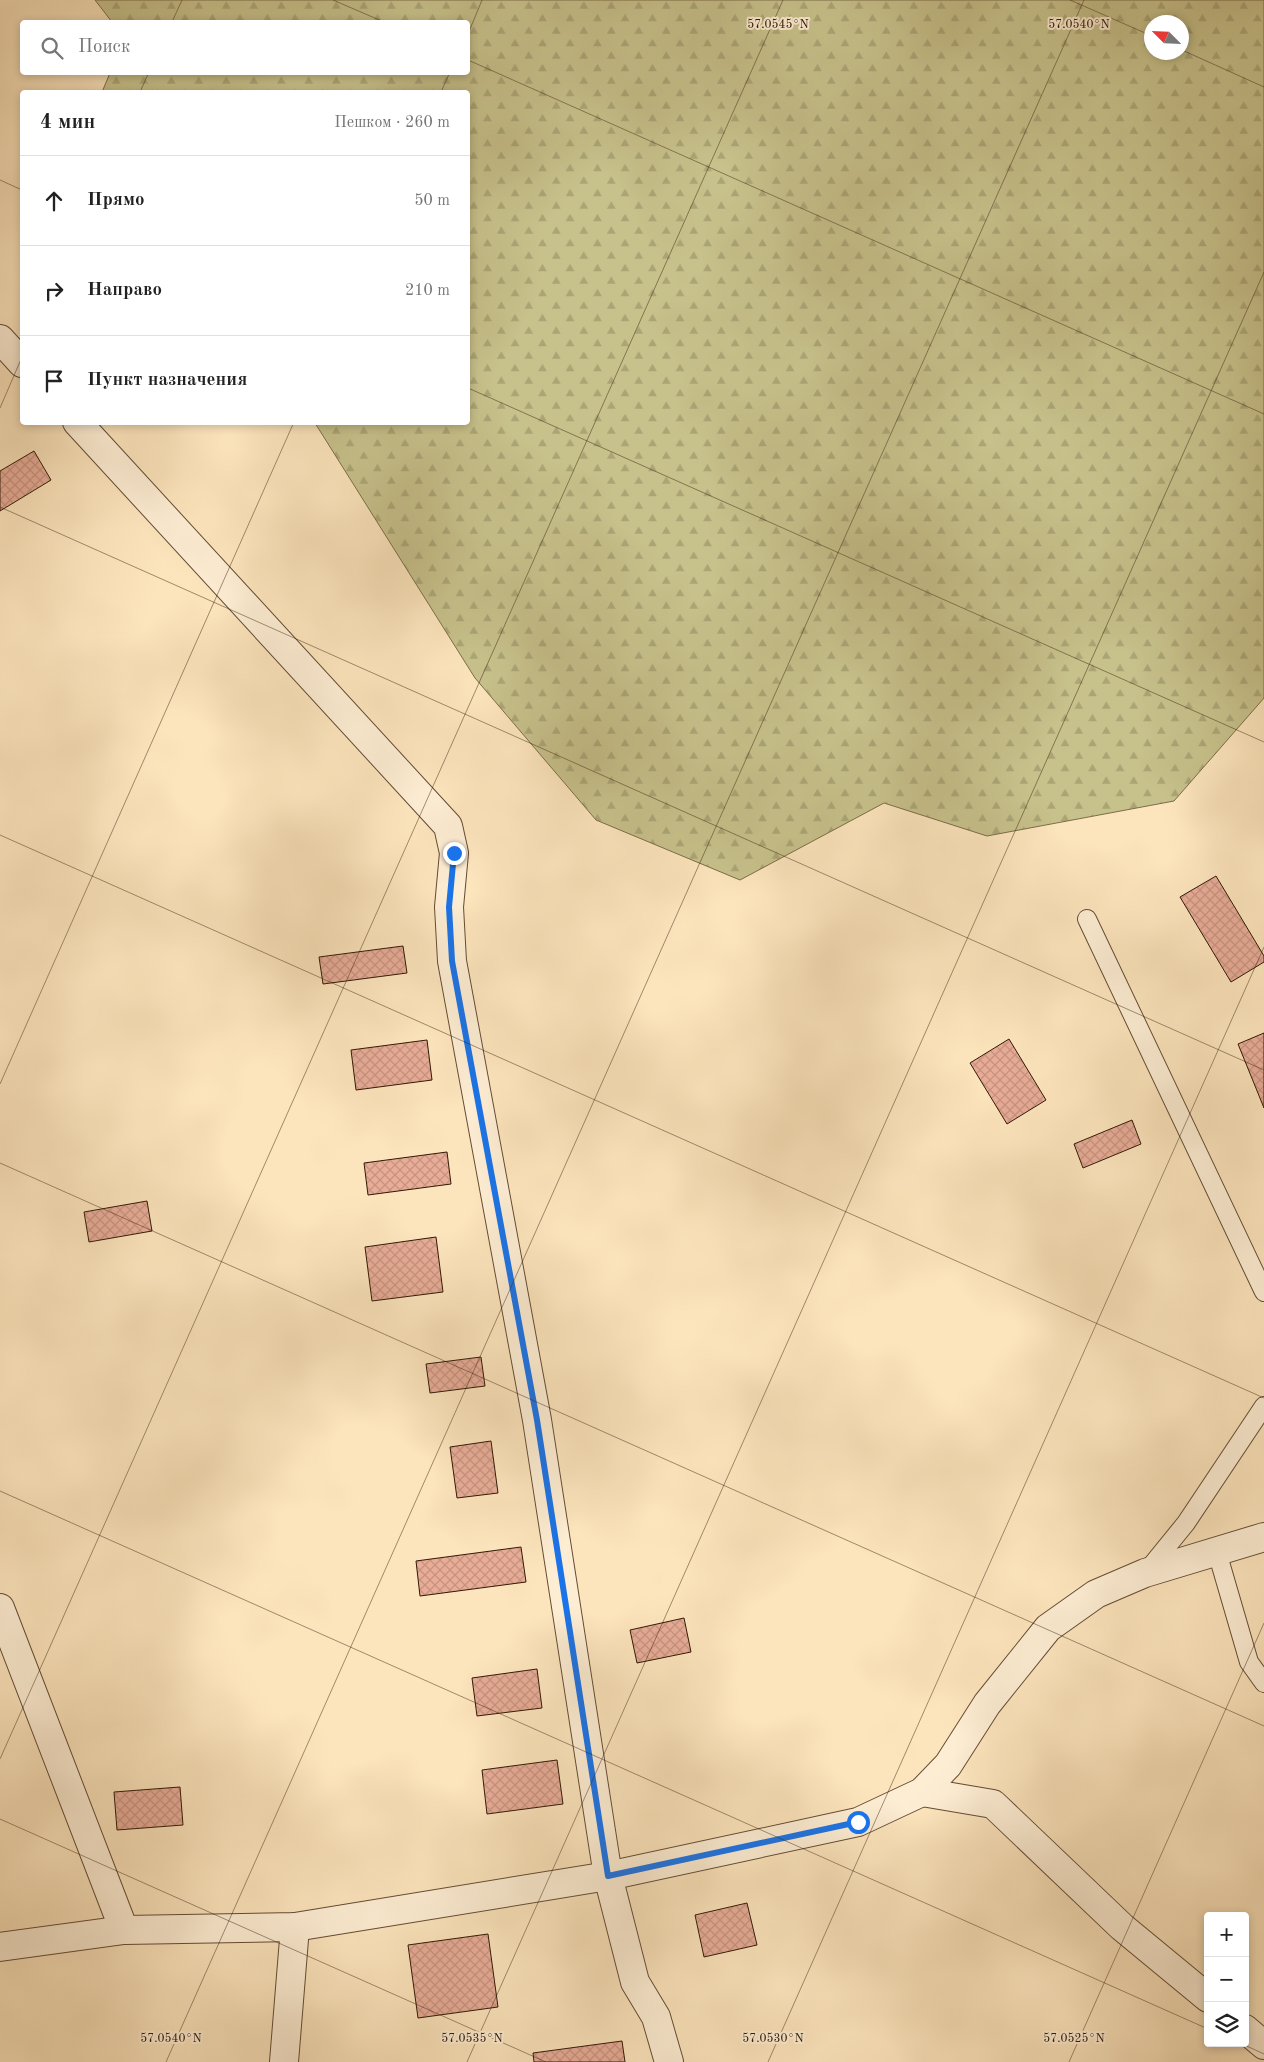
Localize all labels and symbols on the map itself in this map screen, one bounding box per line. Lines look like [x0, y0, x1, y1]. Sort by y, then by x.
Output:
north arrow [1144, 15, 1189, 60]
text: 57.0545°N [747, 18, 809, 31]
text: 57.0540°N [1048, 18, 1110, 31]
route end [443, 842, 466, 865]
route start [847, 1811, 870, 1834]
text: 57.0540°N [140, 2032, 202, 2045]
text: 57.0535°N [441, 2032, 503, 2045]
text: 57.0530°N [742, 2032, 804, 2045]
text: 57.0525°N [1043, 2032, 1105, 2045]

